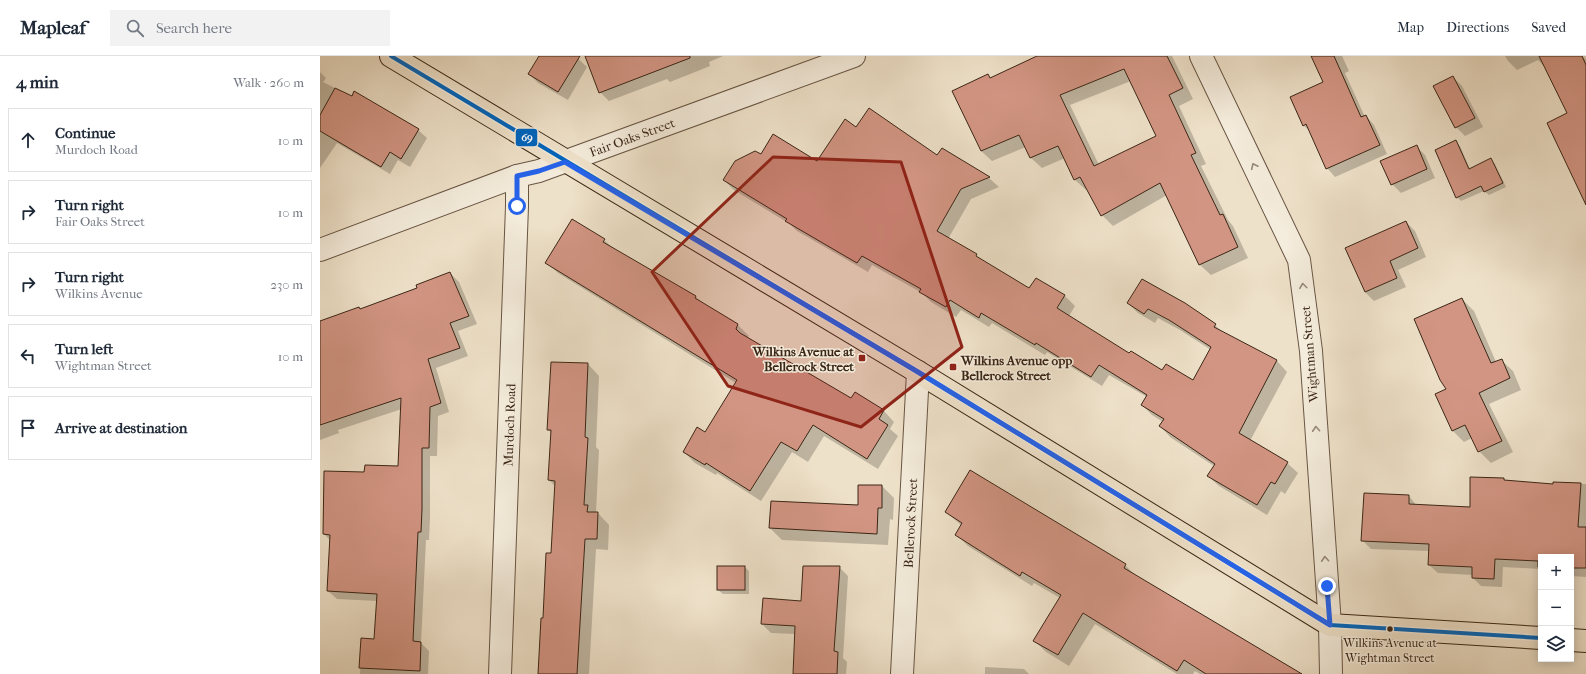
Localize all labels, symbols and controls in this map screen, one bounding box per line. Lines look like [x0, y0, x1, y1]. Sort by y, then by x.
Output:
search box [110, 10, 390, 46]
text: Mapleaf [20, 17, 86, 39]
icon: search [124, 17, 146, 39]
text: Search here [156, 19, 232, 37]
text: Map [1397, 19, 1424, 36]
text: Directions [1446, 19, 1509, 36]
text: Saved [1531, 19, 1566, 36]
text: 4 min [16, 72, 59, 92]
text: Walk · 260 m [233, 75, 304, 90]
street label: Fair Oaks Street [587, 115, 677, 160]
text: Continue [55, 124, 115, 142]
line badge: 69 [515, 128, 538, 147]
icon: ahead [17, 129, 39, 151]
text: 69 [521, 131, 533, 144]
text: 10 m [278, 133, 303, 148]
text: Murdoch Road [55, 142, 138, 157]
one-way arrow [1251, 163, 1259, 170]
text: Turn right [55, 196, 124, 214]
route start [508, 197, 526, 215]
icon: right [17, 201, 39, 223]
text: 10 m [278, 205, 303, 220]
text: Fair Oaks Street [55, 214, 145, 229]
text: Turn right [55, 268, 124, 286]
icon: right [17, 273, 39, 295]
text: 230 m [270, 277, 303, 292]
one-way arrow [1298, 282, 1307, 289]
text: Wilkins Avenue [55, 286, 143, 301]
street label: Wightman Street [1298, 305, 1321, 404]
text: Turn left [55, 340, 113, 358]
place label: Wilkins Avenue at Bellerock Street [752, 344, 854, 374]
icon: left [17, 345, 39, 367]
text: 10 m [278, 349, 303, 364]
marker: Wilkins Avenue at Bellerock Street [857, 353, 867, 363]
place label: Wilkins Avenue opp Bellerock Street [960, 353, 1072, 383]
text: Wightman Street [55, 358, 152, 373]
marker: Wilkins Avenue opp Bellerock Street [948, 362, 958, 372]
street label: Murdoch Road [501, 382, 518, 467]
icon: arrive [17, 417, 39, 439]
text: Arrive at destination [55, 419, 187, 437]
one-way arrow [1312, 426, 1321, 432]
street label: Bellerock Street [901, 477, 920, 568]
map controls [1538, 554, 1574, 662]
button: + [1538, 554, 1574, 590]
one-way arrow [1321, 556, 1330, 562]
route end [1318, 577, 1336, 595]
button: − [1538, 590, 1574, 626]
marker: Wilkins Avenue at Wightman Street [1385, 624, 1395, 634]
button: layers [1538, 626, 1574, 662]
place label: Wilkins Avenue at Wightman Street [1342, 636, 1437, 665]

